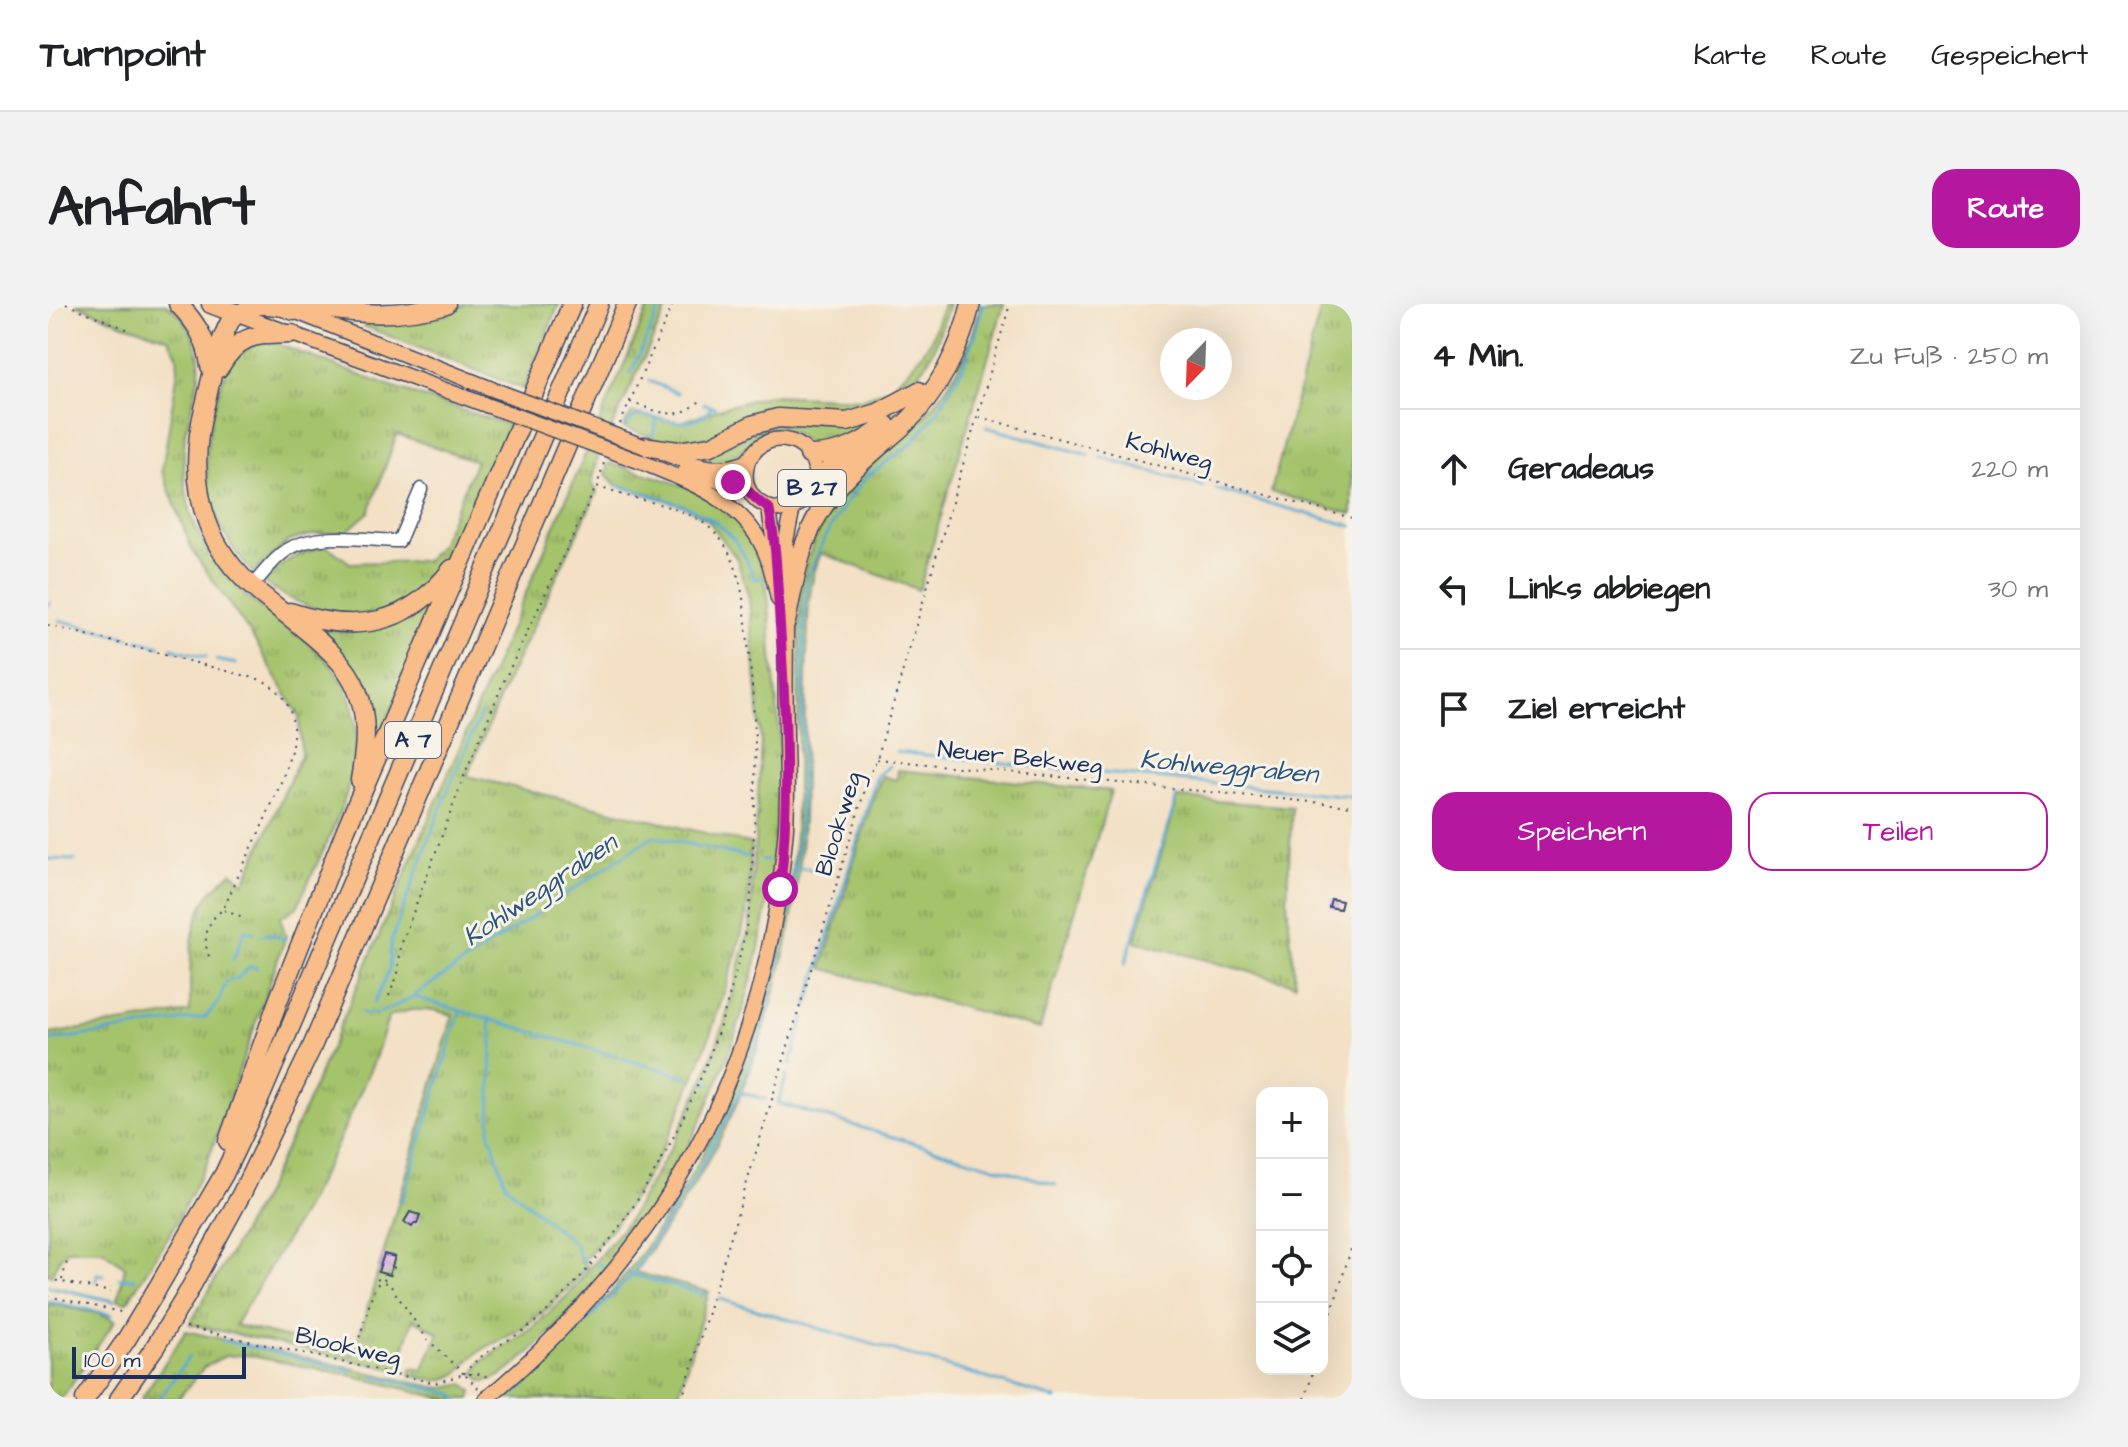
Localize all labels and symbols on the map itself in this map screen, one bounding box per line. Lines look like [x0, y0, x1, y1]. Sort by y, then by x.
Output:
north arrow [1160, 328, 1232, 400]
street label: Kohlweg [1122, 424, 1216, 481]
route end [715, 464, 751, 500]
road number: B 27 [778, 470, 846, 506]
road number: A 7 [385, 722, 441, 758]
street label: Neuer Bekweg [936, 732, 1104, 785]
water label: Kohlweggraben [1138, 741, 1321, 794]
street label: Blookweg [807, 768, 872, 881]
water label: Kohlweggraben [456, 824, 626, 956]
route start [762, 871, 798, 907]
street label: Blookweg [292, 1318, 404, 1377]
scale bar [72, 1343, 246, 1379]

